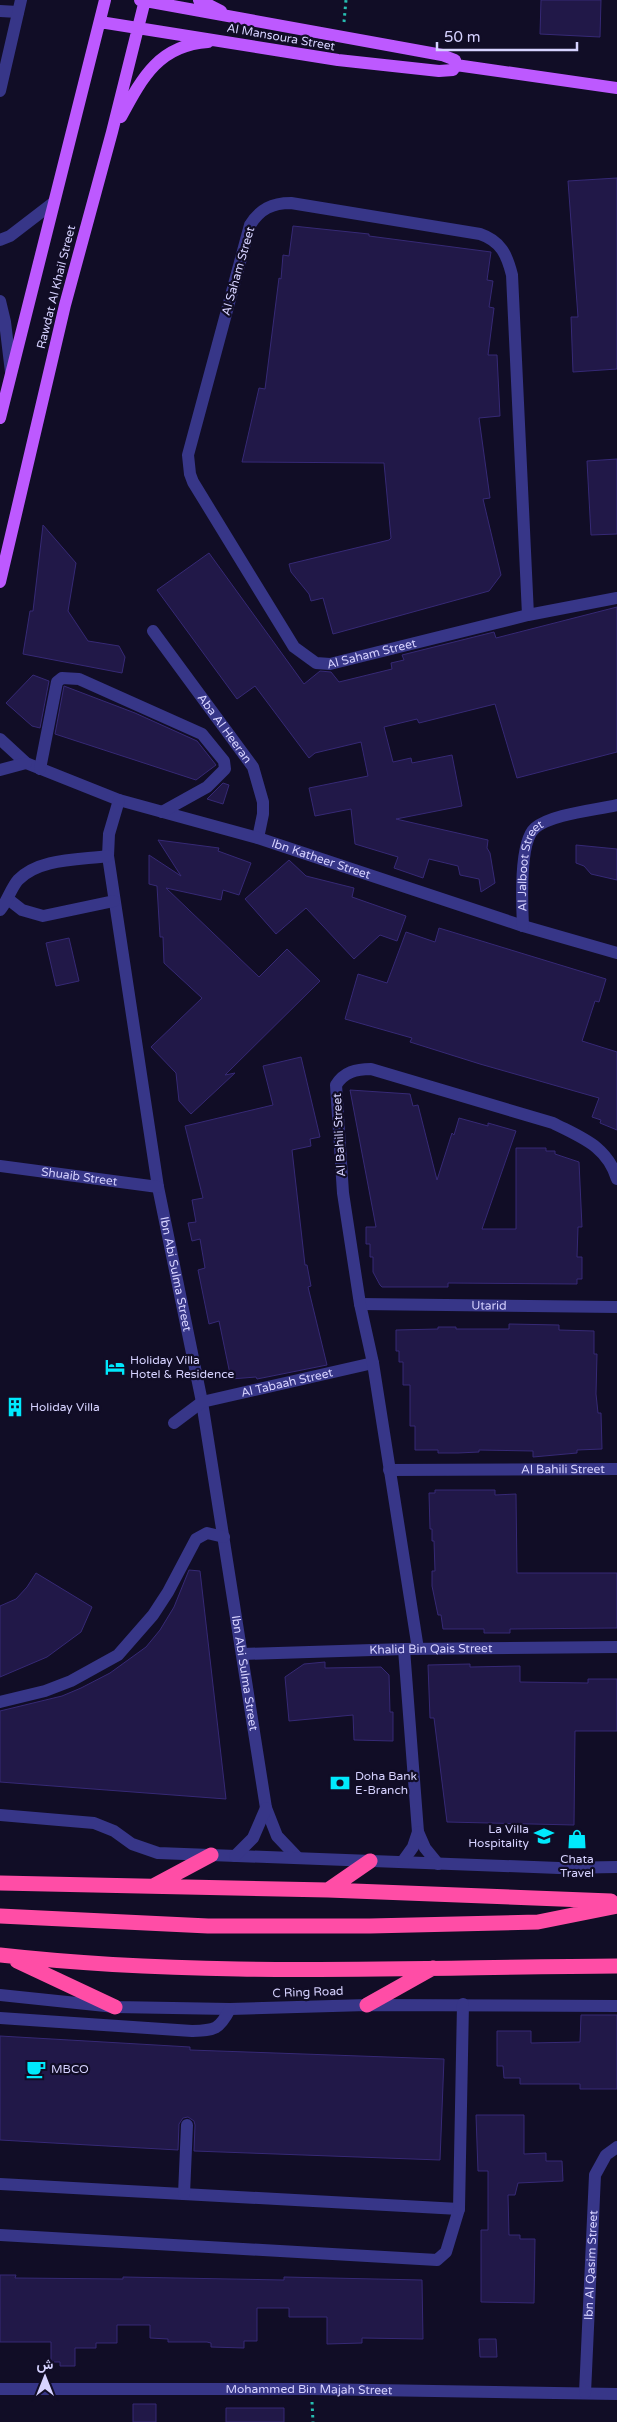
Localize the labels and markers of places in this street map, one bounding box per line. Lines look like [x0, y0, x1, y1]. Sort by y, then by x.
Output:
place label: Holiday Villa Hotel & Residence [130, 1353, 235, 1381]
hotel icon: Holiday Villa Hotel & Residence [104, 1356, 126, 1378]
building icon: Holiday Villa [4, 1396, 26, 1418]
place label: Holiday Villa [30, 1400, 100, 1414]
place label: Doha Bank E-Branch [355, 1769, 418, 1797]
bank icon: Doha Bank E-Branch [329, 1772, 351, 1794]
place label: La Villa Hospitality [468, 1822, 530, 1850]
school or university icon: La Villa Hospitality [533, 1825, 555, 1847]
shop icon: Chata Travel [566, 1828, 588, 1850]
place label: Chata Travel [560, 1852, 594, 1880]
cafe icon: MBCO [25, 2058, 47, 2080]
place label: MBCO [51, 2062, 89, 2076]

